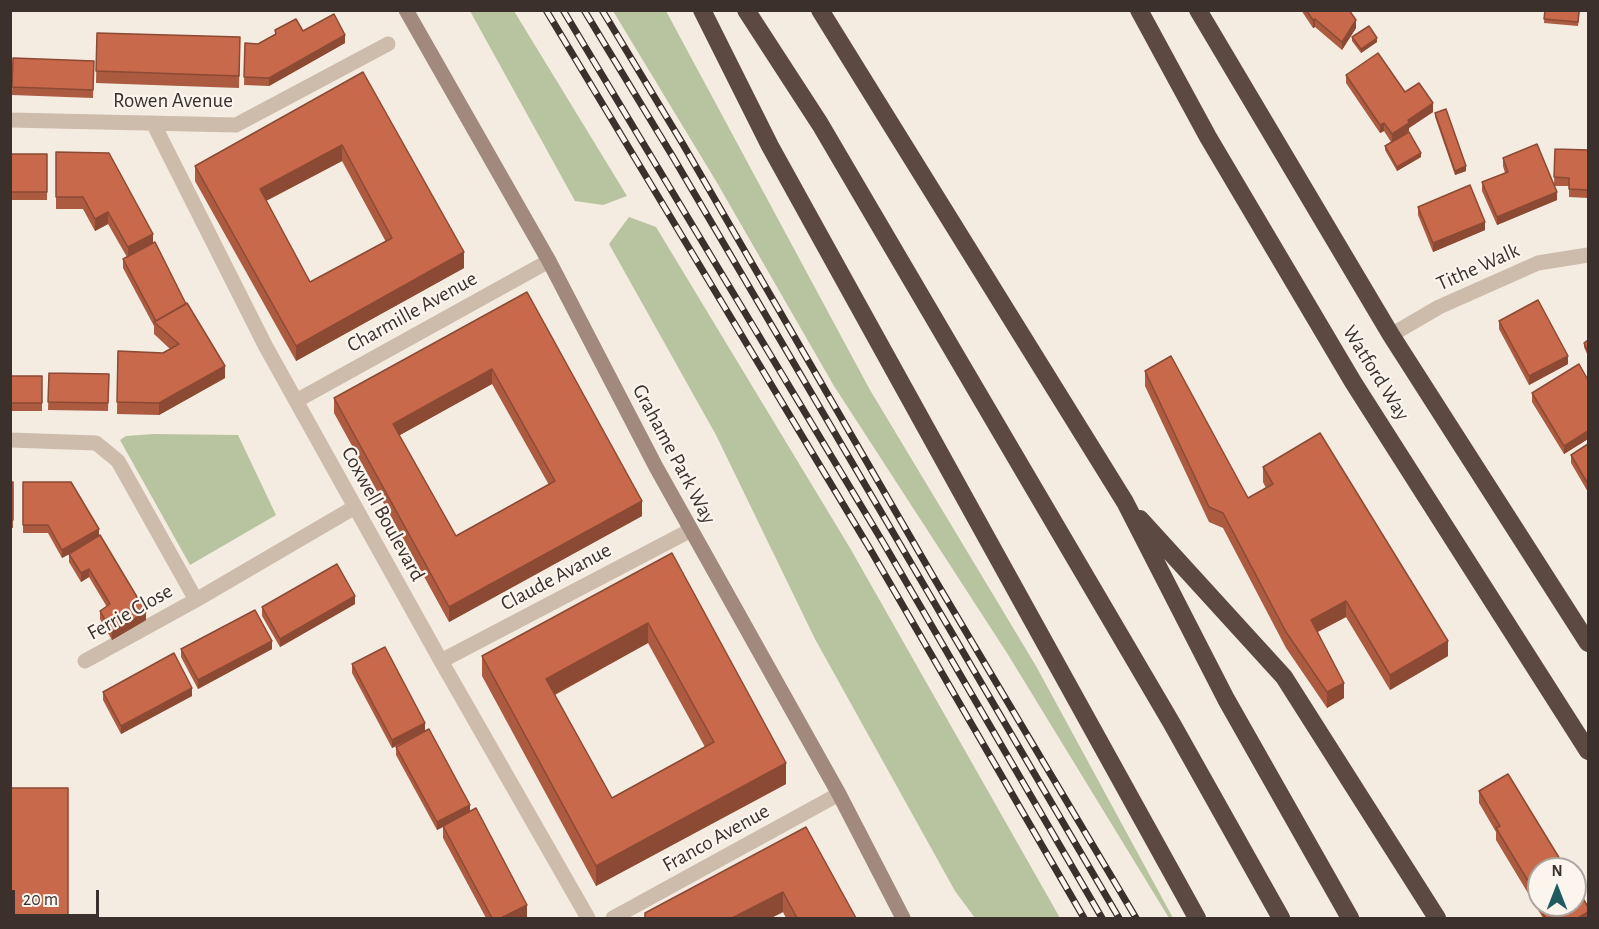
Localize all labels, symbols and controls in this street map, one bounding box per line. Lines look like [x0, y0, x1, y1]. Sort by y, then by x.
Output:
street label: Rowen Avenue [113, 88, 233, 114]
street label: Tithe Walk [1433, 238, 1523, 296]
street label: Charmille Avenue [343, 266, 481, 358]
street label: Watford Way [1337, 321, 1415, 425]
street label: Grahame Park Way [627, 380, 721, 528]
street label: Coxwell Boulevard [336, 442, 430, 586]
street label: Claude Avanue [496, 537, 616, 617]
street label: Ferrie Close [83, 578, 177, 646]
street label: Franco Avenue [658, 798, 774, 878]
north arrow [1527, 857, 1587, 917]
text: N [1551, 863, 1563, 879]
scale bar [15, 878, 102, 916]
text: 20 m [23, 891, 58, 909]

